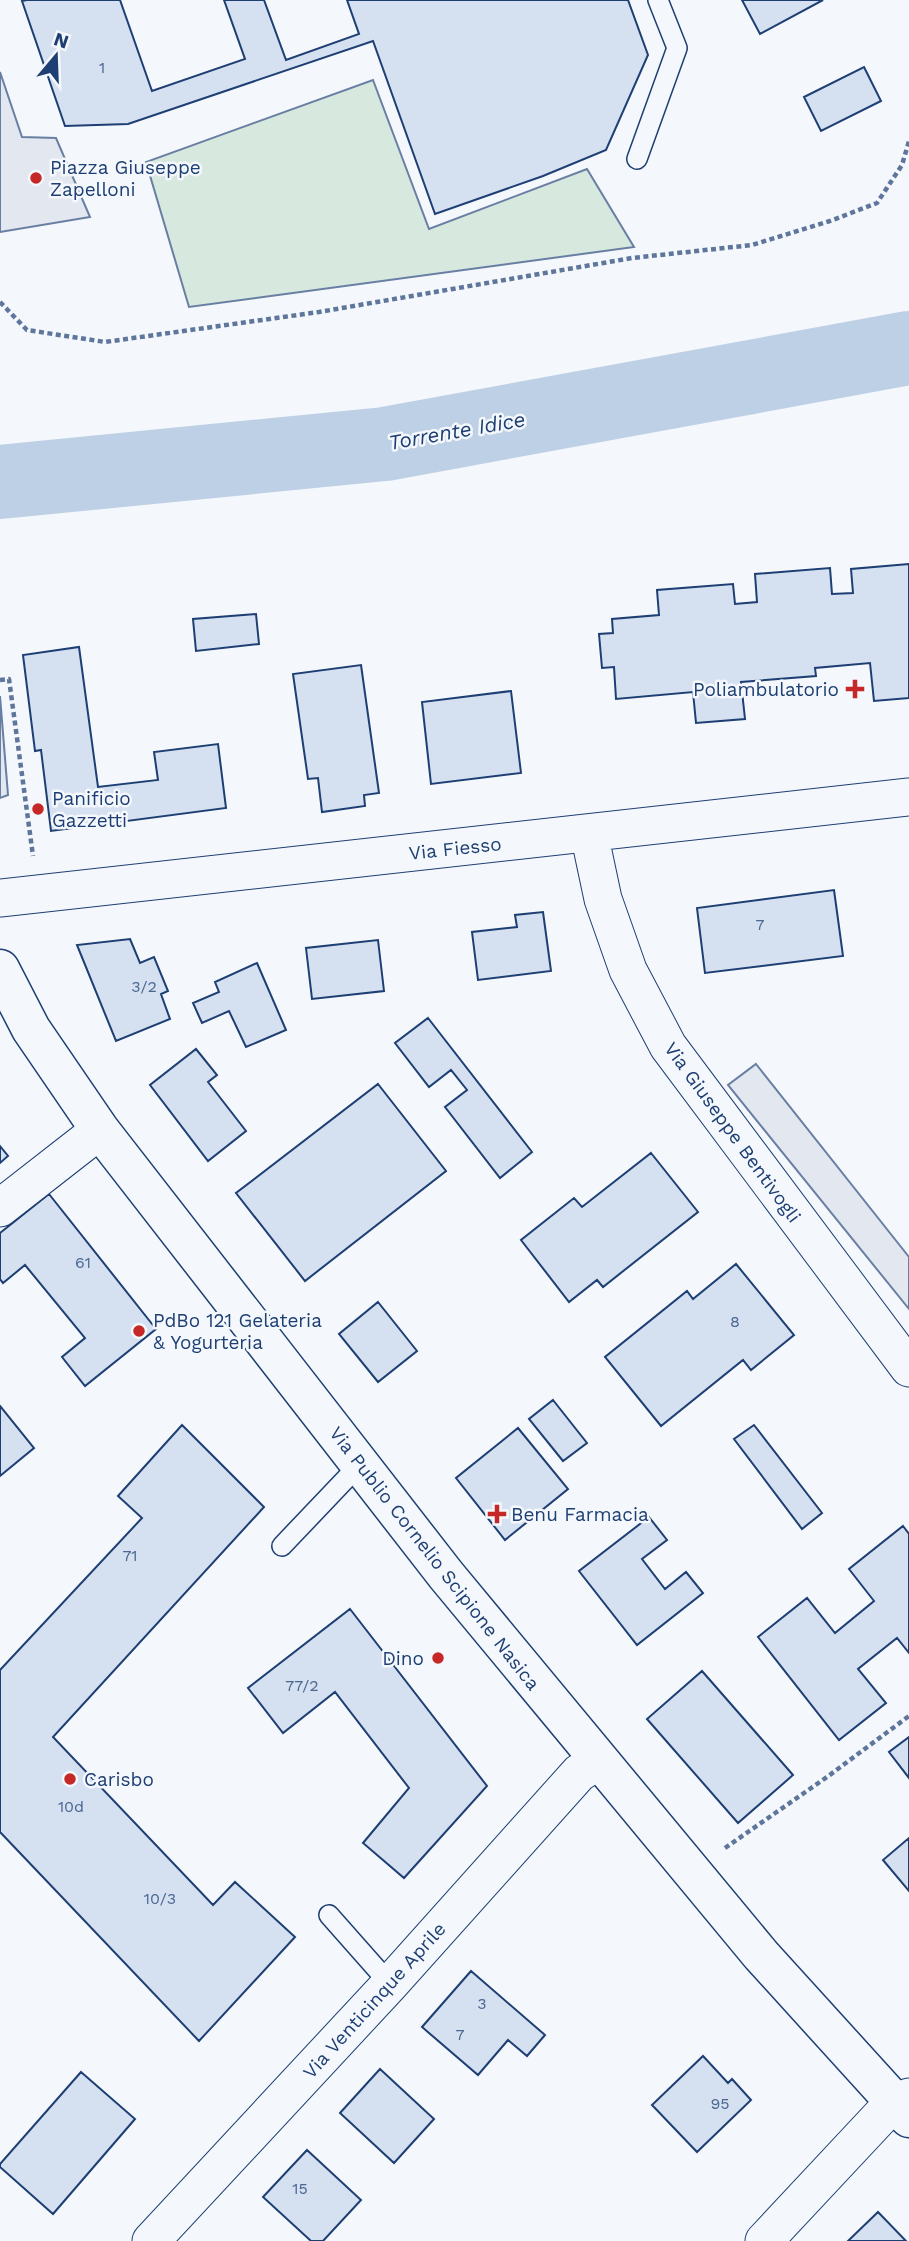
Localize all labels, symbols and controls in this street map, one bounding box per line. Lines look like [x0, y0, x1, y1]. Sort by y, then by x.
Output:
north arrow [21, 21, 91, 91]
text: N [51, 27, 72, 54]
house number: 1 [99, 58, 105, 77]
place label: Piazza Giuseppe Zapelloni [50, 156, 201, 201]
marker: Piazza Giuseppe Zapelloni [28, 170, 44, 186]
water label: Torrente Idice [387, 406, 527, 455]
place label: Poliambulatorio [693, 678, 839, 701]
marker: Poliambulatorio [845, 679, 865, 699]
place label: Panificio Gazzetti [52, 787, 131, 832]
marker: Panificio Gazzetti [30, 801, 46, 817]
street label: Via Fiesso [408, 832, 503, 865]
house number: 7 [756, 915, 765, 934]
house number: 3/2 [131, 977, 157, 996]
street label: Via Giuseppe Bentivogli [659, 1038, 806, 1227]
house number: 61 [75, 1253, 91, 1272]
place label: PdBo 121 Gelateria & Yogurteria [153, 1309, 322, 1354]
house number: 8 [730, 1312, 740, 1331]
marker: PdBo 121 Gelateria & Yogurteria [131, 1323, 147, 1339]
street label: Via Publio Cornelio Scipione Nasica [324, 1422, 545, 1695]
place label: Benu Farmacia [511, 1503, 649, 1526]
marker: Benu Farmacia [489, 1506, 505, 1522]
house number: 71 [122, 1546, 138, 1565]
place label: Dino [382, 1647, 424, 1670]
marker: Dino [430, 1650, 446, 1666]
house number: 77/2 [285, 1676, 319, 1695]
place label: Carisbo [84, 1768, 154, 1791]
marker: Carisbo [62, 1771, 78, 1787]
house number: 10d [58, 1797, 84, 1816]
house number: 10/3 [144, 1889, 176, 1908]
street label: Via Venticinque Aprile [298, 1917, 451, 2083]
house number: 3 [477, 1994, 487, 2013]
house number: 7 [456, 2025, 465, 2044]
house number: 95 [710, 2094, 730, 2113]
house number: 15 [292, 2179, 308, 2198]

